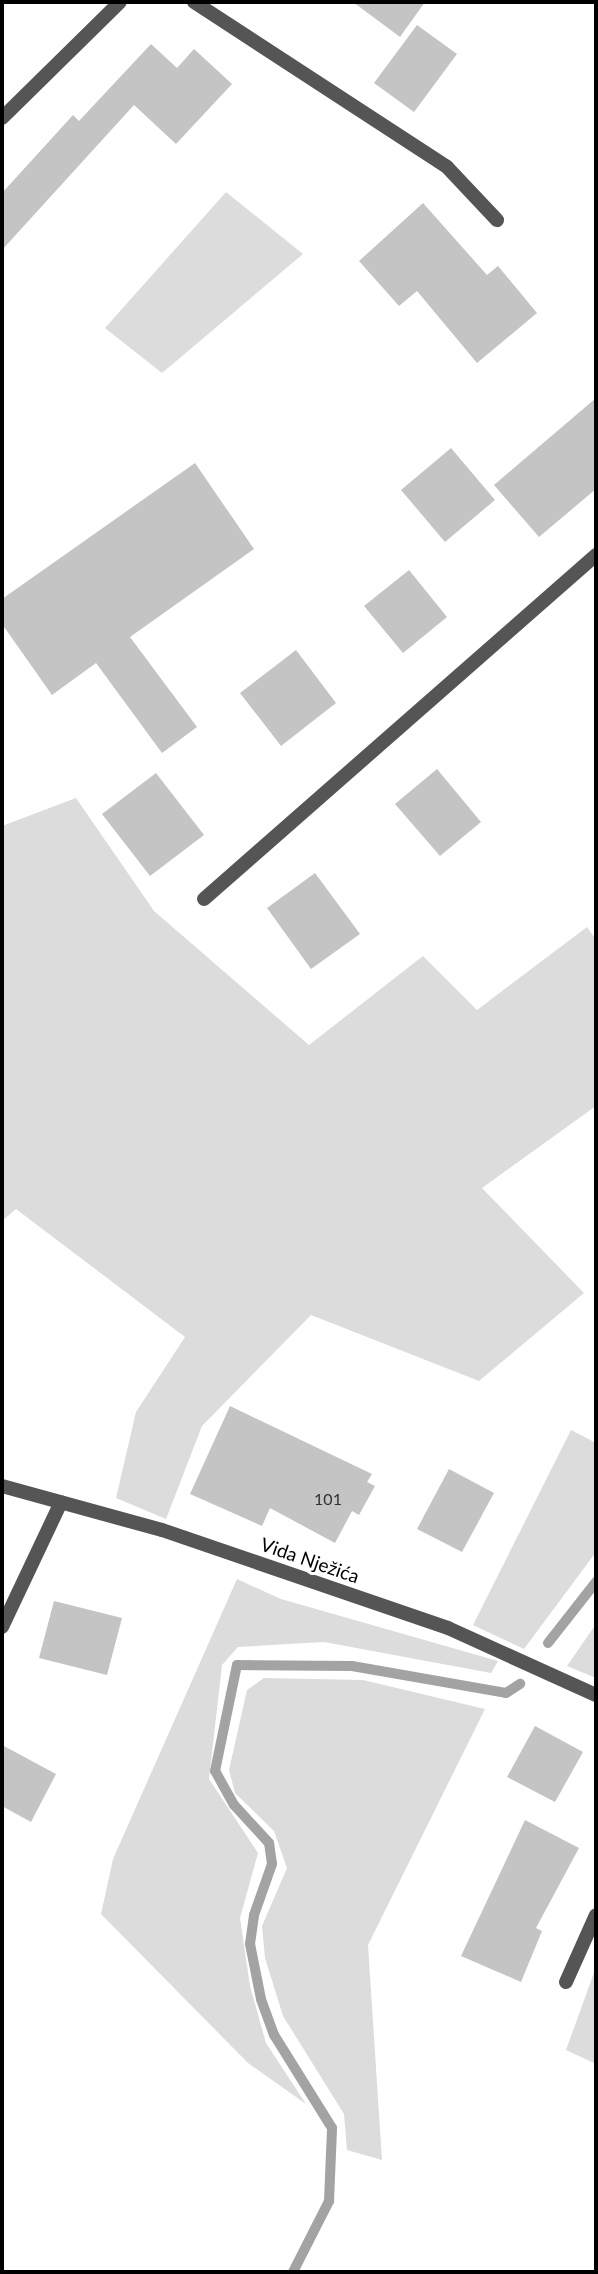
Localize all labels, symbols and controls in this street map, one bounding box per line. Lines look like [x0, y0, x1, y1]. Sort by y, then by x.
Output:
house number: 101 [314, 1489, 342, 1509]
street label: Vida Nježića [258, 1532, 362, 1588]

